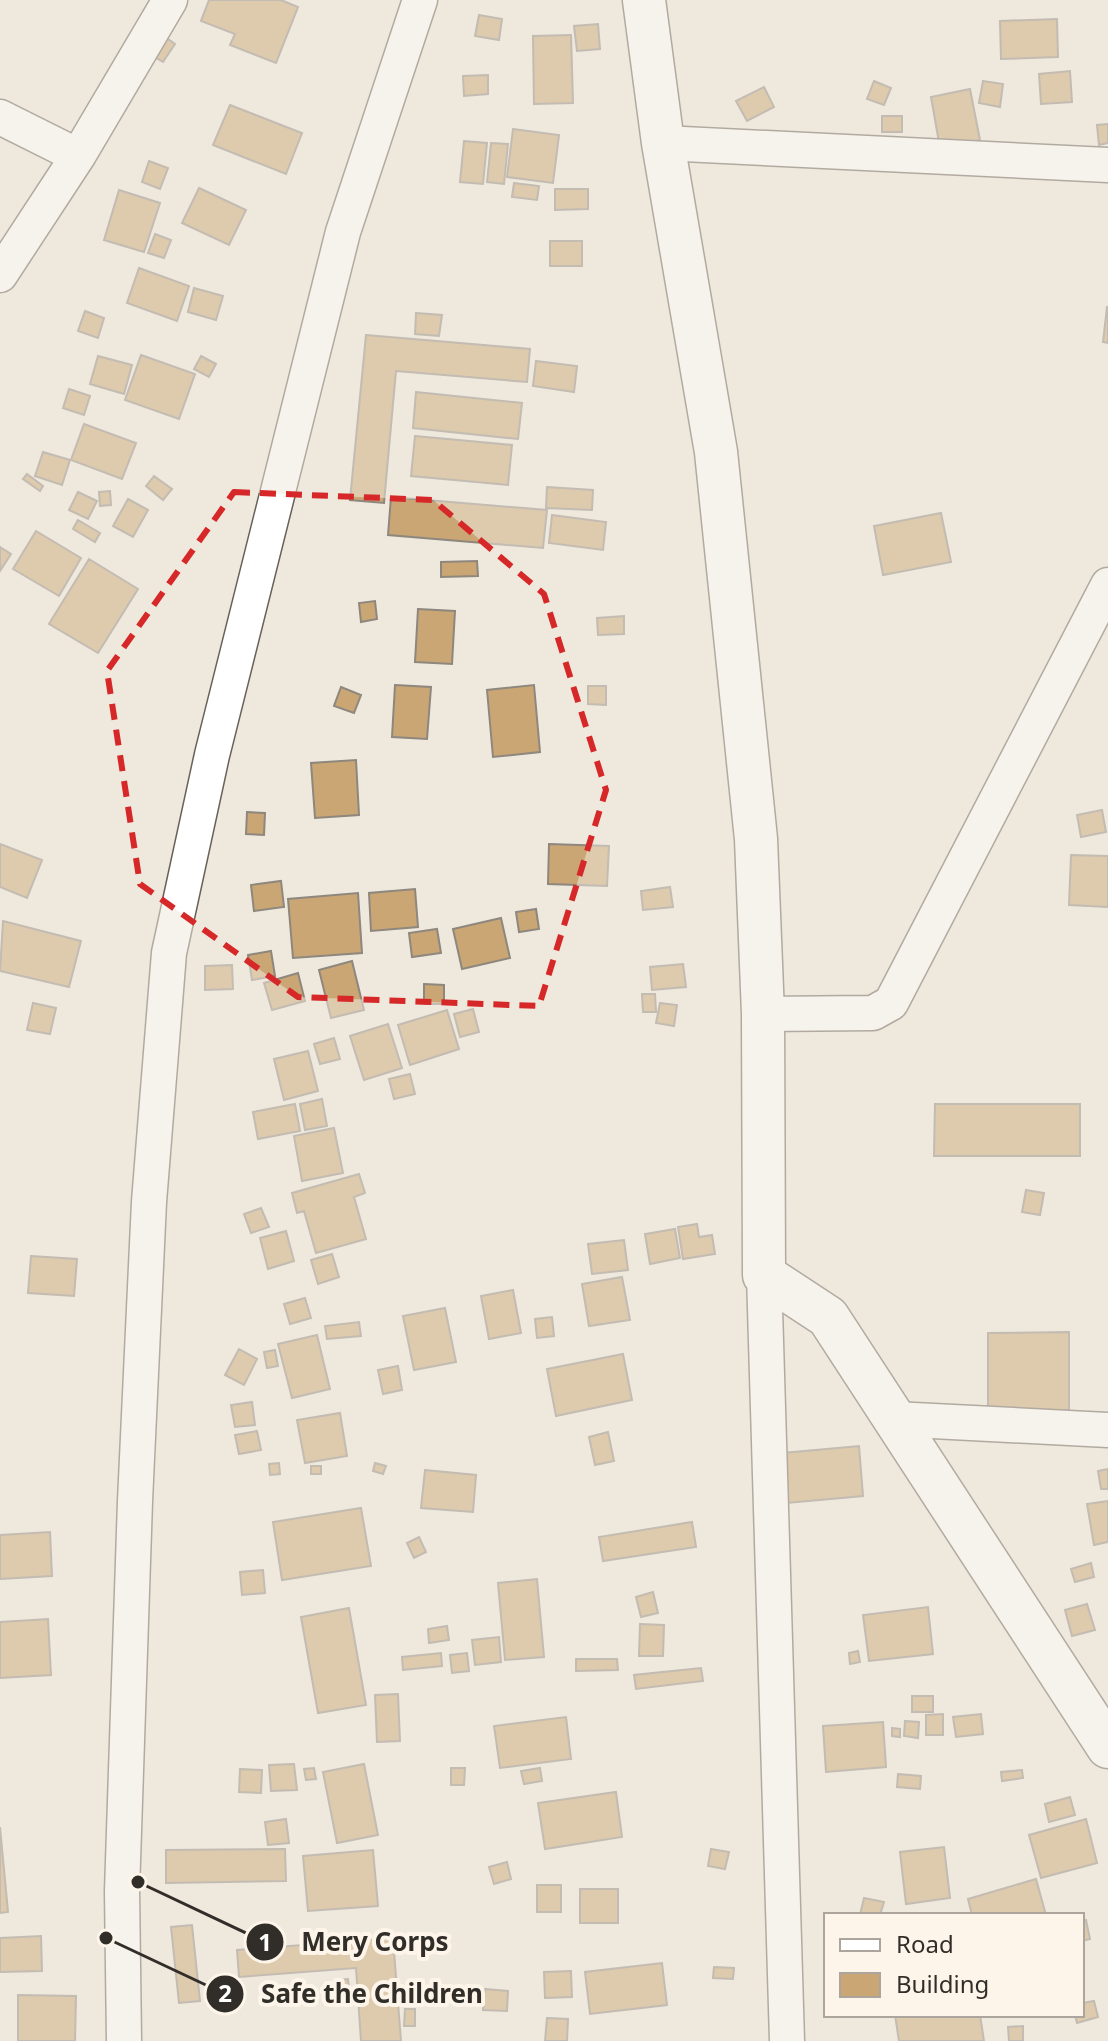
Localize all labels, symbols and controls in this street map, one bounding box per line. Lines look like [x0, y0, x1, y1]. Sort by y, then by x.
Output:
legend [824, 1913, 1084, 2017]
callout: Mery Corps [245, 1917, 465, 1967]
text: Mery Corps [301, 1923, 449, 1959]
text: 1 [258, 1925, 272, 1958]
text: Road [896, 1927, 954, 1960]
text: Building [896, 1967, 989, 2000]
callout: Safe the Children [205, 1969, 498, 2019]
text: Safe the Children [261, 1975, 483, 2011]
text: 2 [218, 1976, 232, 2009]

